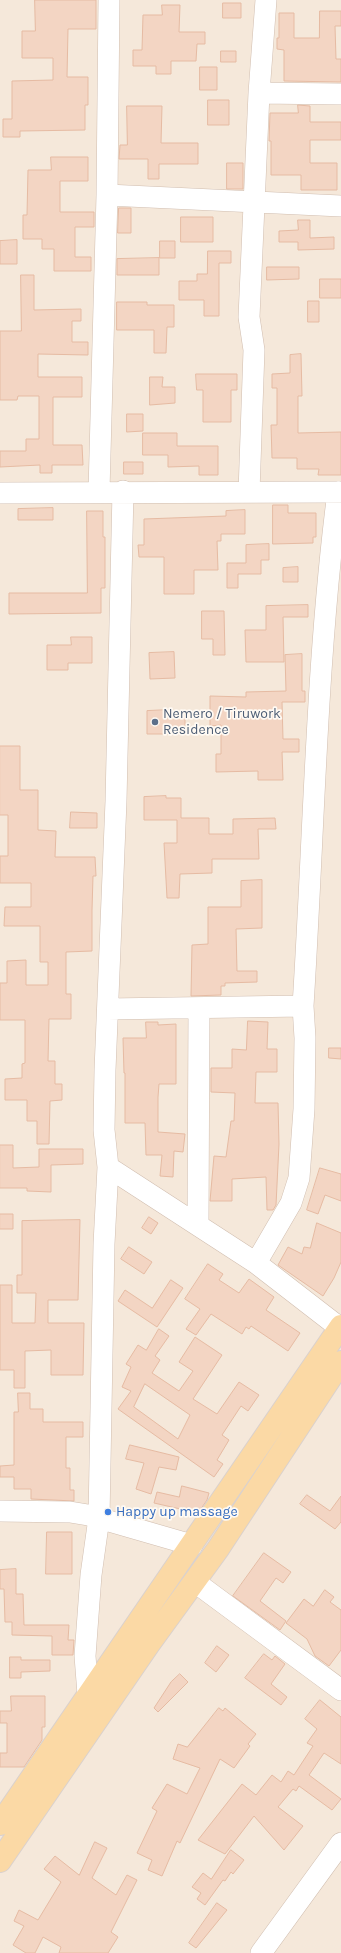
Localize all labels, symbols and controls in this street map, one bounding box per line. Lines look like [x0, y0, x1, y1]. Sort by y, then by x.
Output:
place label: Nemero / Tiruwork Residence [163, 706, 281, 738]
marker: Nemero / Tiruwork Residence [150, 717, 160, 727]
place label: Happy up massage [116, 1504, 238, 1520]
marker: Happy up massage [103, 1507, 113, 1517]

